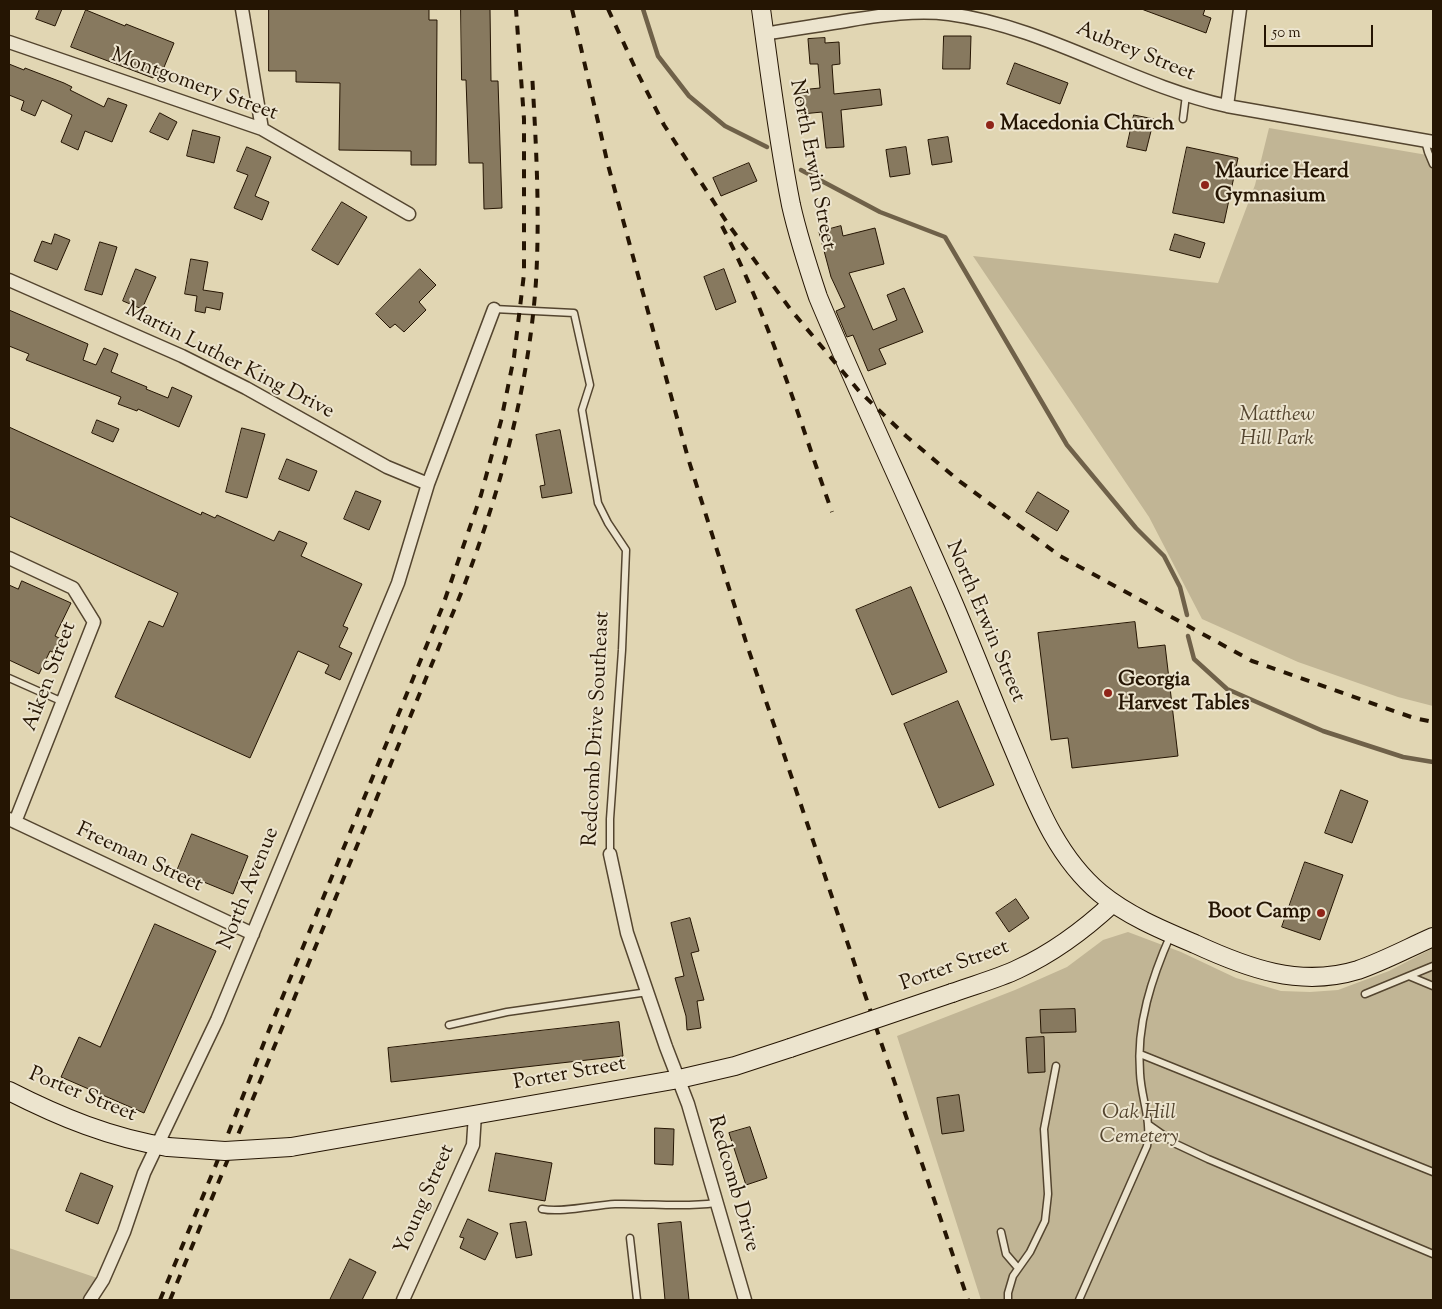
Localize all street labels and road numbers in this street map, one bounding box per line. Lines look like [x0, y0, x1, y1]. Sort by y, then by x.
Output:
street label: Aubrey Street [1072, 18, 1198, 88]
street label: Montgomery Street [107, 44, 281, 128]
street label: North Erwin Street [782, 78, 840, 252]
street label: Martin Luther King Drive [120, 298, 338, 426]
street label: North Erwin Street [939, 537, 1029, 707]
street label: Redcomb Drive Southeast [579, 611, 617, 847]
street label: Aiken Street [19, 619, 83, 735]
street label: Freeman Street [72, 819, 206, 899]
street label: North Avenue [214, 824, 286, 954]
street label: Porter Street [897, 936, 1013, 998]
street label: Porter Street [512, 1053, 628, 1097]
street label: Porter Street [25, 1063, 139, 1129]
street label: Redcomb Drive [701, 1113, 763, 1255]
street label: Young Street [391, 1141, 461, 1259]

